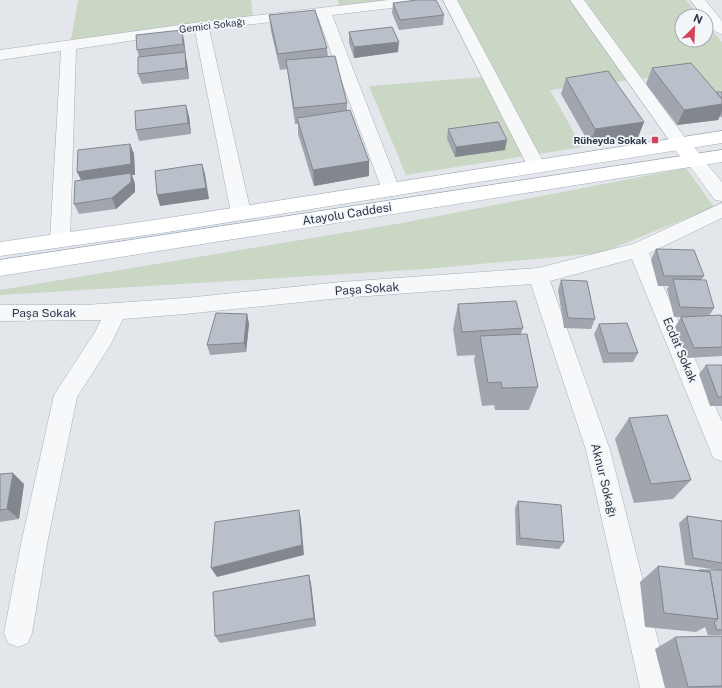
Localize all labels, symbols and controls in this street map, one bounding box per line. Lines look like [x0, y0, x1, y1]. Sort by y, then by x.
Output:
north arrow [674, 8, 714, 48]
text: N [692, 12, 704, 26]
street label: Gemici Sokağı [178, 15, 246, 35]
place label: Rüheyda Sokak [573, 134, 647, 146]
marker: Rüheyda Sokak [650, 135, 660, 145]
street label: Atayolu Caddesi [301, 200, 393, 228]
street label: Paşa Sokak [334, 280, 400, 298]
street label: Paşa Sokak [12, 306, 77, 320]
street label: Ecdat Sokak [660, 315, 700, 385]
street label: Aknur Sokağı [588, 442, 620, 518]

